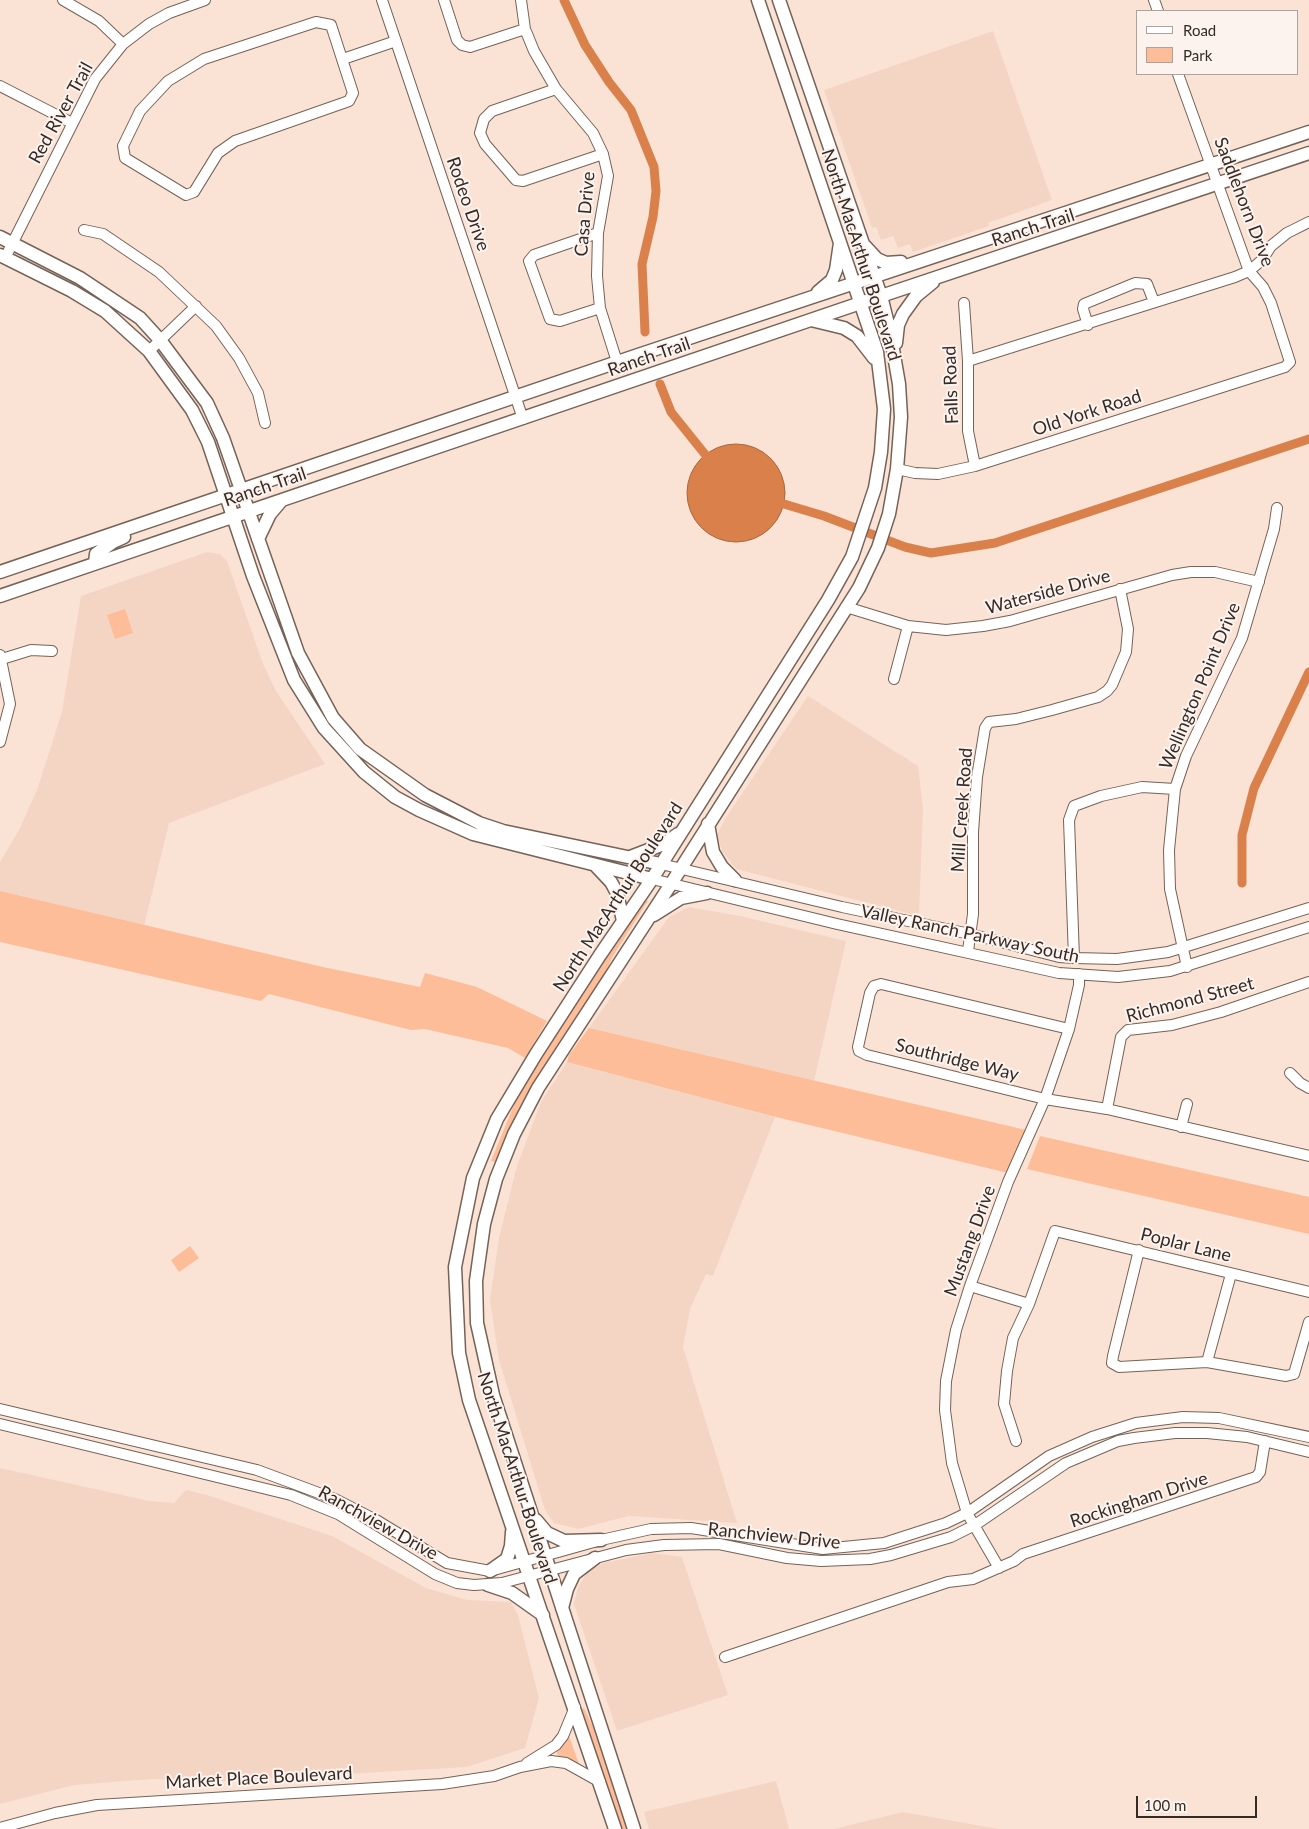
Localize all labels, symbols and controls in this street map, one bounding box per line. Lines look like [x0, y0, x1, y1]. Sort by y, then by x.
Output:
legend [1136, 10, 1299, 75]
text: Road [1183, 21, 1216, 39]
text: Park [1183, 46, 1212, 64]
street label: Red River Trail [24, 59, 98, 167]
street label: Saddlehorn Drive [1209, 134, 1279, 270]
street label: North MacArthur Boulevard [817, 146, 905, 364]
street label: Rodeo Drive [442, 154, 494, 254]
street label: Casa Drive [571, 171, 599, 257]
street label: Ranch Trail [989, 204, 1077, 252]
street label: Ranch Trail [605, 333, 693, 381]
street label: Falls Road [939, 345, 963, 425]
street label: Old York Road [1030, 385, 1144, 441]
street label: Ranch Trail [221, 463, 309, 511]
street label: Waterside Drive [983, 565, 1113, 619]
street label: Wellington Point Drive [1155, 599, 1245, 773]
street label: Mill Creek Road [947, 747, 977, 873]
street label: North MacArthur Boulevard [549, 798, 687, 996]
street label: Valley Ranch Parkway South [859, 900, 1081, 968]
street label: Richmond Street [1124, 973, 1256, 1027]
street label: Southridge Way [893, 1034, 1021, 1086]
street label: Mustang Drive [940, 1182, 1000, 1300]
street label: Poplar Lane [1138, 1223, 1234, 1267]
street label: North MacArthur Boulevard [473, 1369, 561, 1587]
street label: Rockingham Drive [1067, 1468, 1211, 1532]
street label: Ranchview Drive [314, 1481, 442, 1565]
street label: Ranchview Drive [707, 1518, 841, 1554]
street label: Market Place Boulevard [165, 1762, 353, 1794]
scale bar [1139, 1786, 1260, 1818]
text: 100 m [1144, 1796, 1186, 1814]

